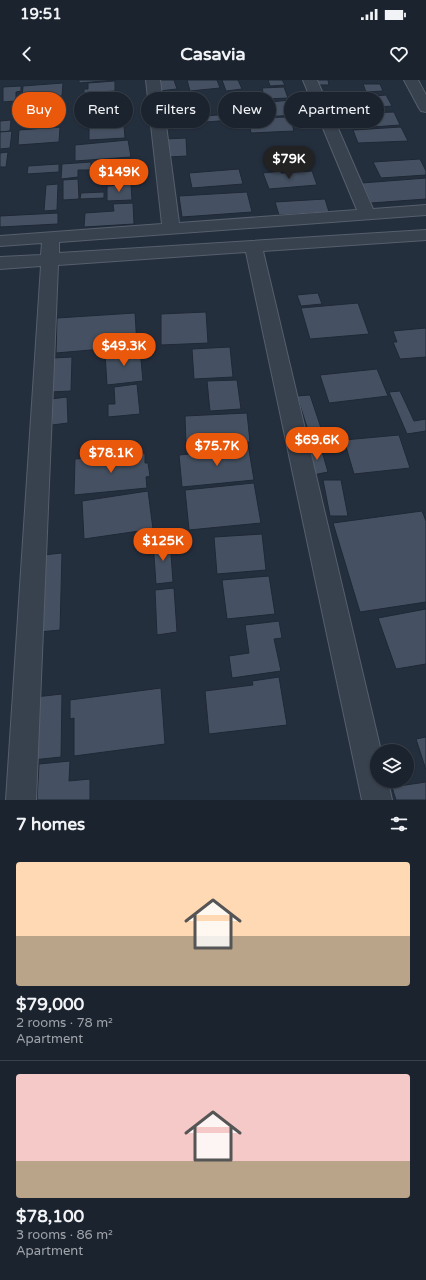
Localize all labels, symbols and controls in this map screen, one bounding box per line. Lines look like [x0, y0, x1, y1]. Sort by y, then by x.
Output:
text: 19:51 [20, 5, 62, 23]
icon: back [16, 43, 38, 65]
text: Casavia [180, 43, 246, 65]
icon: heart [388, 43, 410, 65]
chip: Buy [12, 92, 66, 128]
chip: Rent [74, 92, 133, 128]
chip: Filters [141, 92, 210, 128]
chip: New [218, 92, 276, 128]
chip: Apartment [284, 92, 384, 128]
pin: $79K [265, 146, 313, 180]
text: $79K [272, 151, 306, 167]
pin: $149K [91, 159, 147, 193]
text: $149K [98, 164, 140, 180]
pin: $49.3K [91, 333, 157, 367]
text: $49.3K [102, 338, 146, 354]
pin: $69.6K [284, 427, 350, 461]
text: $69.6K [295, 432, 339, 448]
pin: $75.7K [184, 433, 250, 467]
text: $75.7K [195, 438, 239, 454]
pin: $78.1K [78, 440, 144, 474]
text: $78.1K [89, 445, 133, 461]
pin: $125K [135, 528, 191, 562]
text: $125K [142, 533, 184, 549]
map controls [370, 744, 414, 788]
button: layers [370, 744, 414, 788]
icon: filters [388, 813, 410, 835]
text: 7 homes [16, 814, 85, 835]
icon: home [177, 888, 249, 960]
text: $79,000 [16, 994, 84, 1015]
text: 2 rooms · 78 m² [16, 1015, 113, 1031]
text: Apartment [16, 1031, 83, 1047]
icon: home [177, 1100, 249, 1172]
text: $78,100 [16, 1206, 84, 1227]
text: 3 rooms · 86 m² [16, 1227, 113, 1243]
text: Apartment [16, 1243, 83, 1259]

